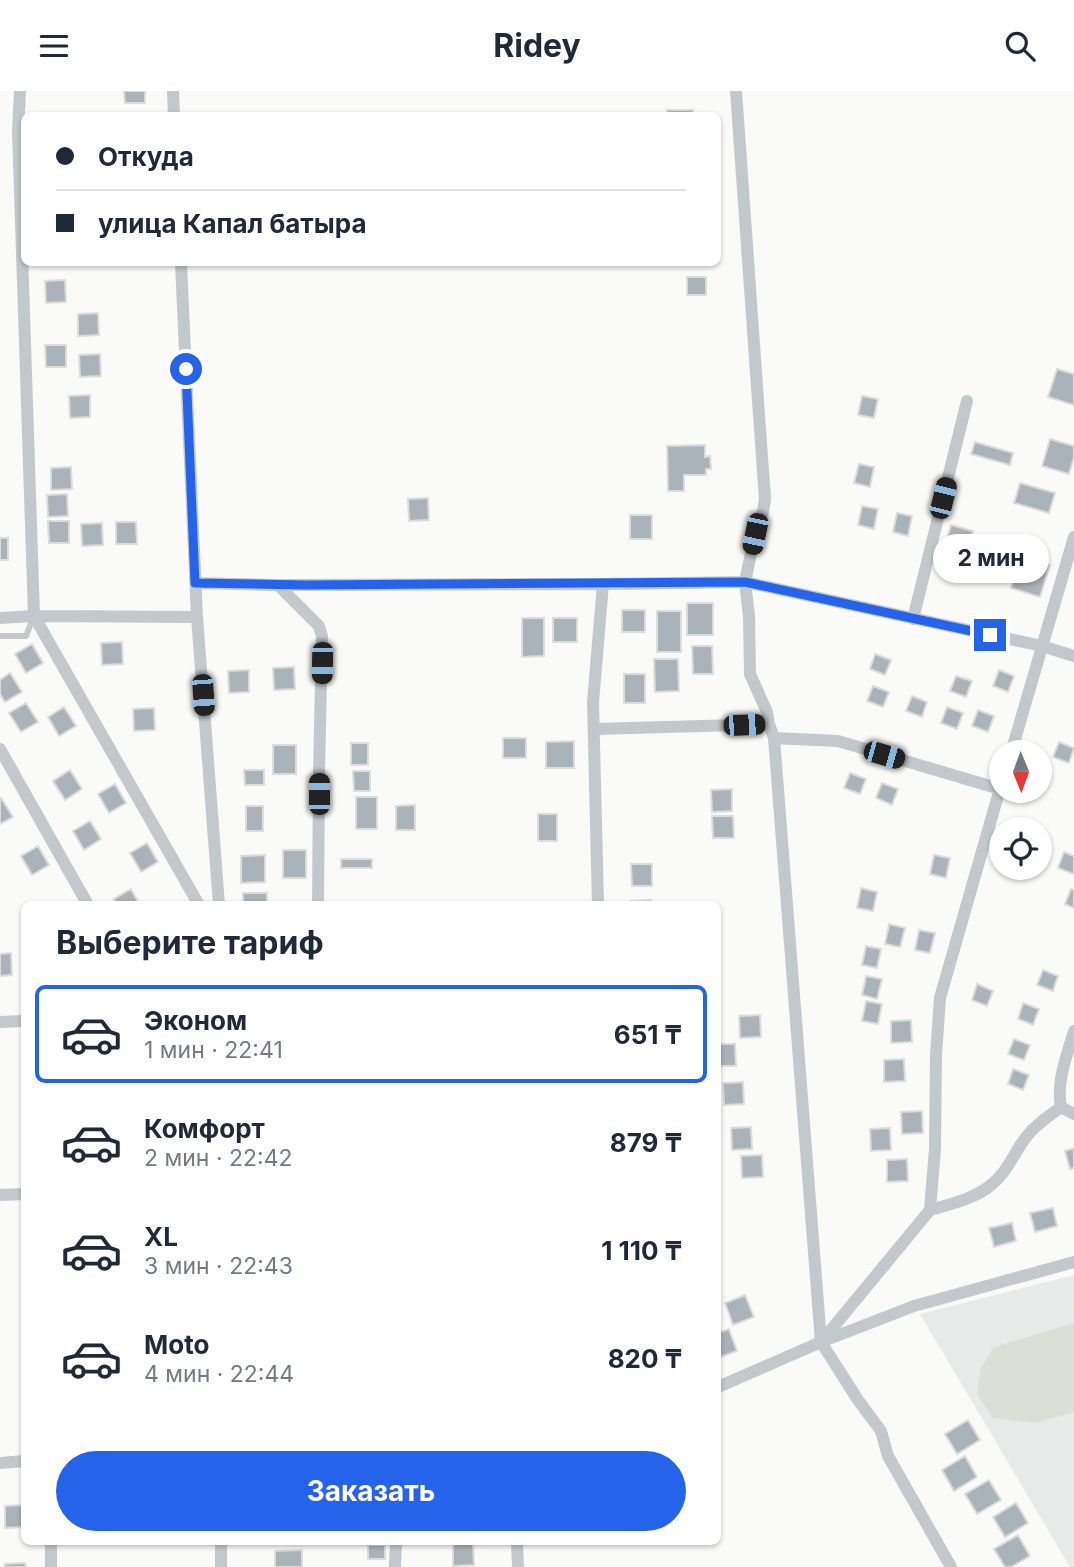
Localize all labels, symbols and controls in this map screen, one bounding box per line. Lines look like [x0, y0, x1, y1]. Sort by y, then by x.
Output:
text: Ridey [493, 26, 581, 65]
icon: menu [35, 27, 73, 65]
icon: search [1001, 27, 1039, 65]
text: Откуда [98, 141, 194, 172]
text: улица Капал батыра [98, 208, 367, 239]
route start [170, 353, 202, 385]
car [928, 475, 959, 521]
car [741, 511, 770, 557]
callout: 2 мин [932, 533, 1048, 582]
text: 2 мин [957, 544, 1025, 572]
route end [974, 619, 1006, 651]
car [312, 642, 333, 684]
car [192, 673, 215, 717]
car [723, 714, 766, 736]
car [861, 739, 908, 771]
north arrow [989, 740, 1052, 803]
map controls [989, 740, 1052, 880]
car [309, 773, 330, 815]
button: locate [989, 817, 1052, 880]
text: Выберите тариф [56, 923, 324, 962]
icon: car [60, 1003, 123, 1066]
text: Эконом [144, 1005, 247, 1036]
text: 651 ₸ [614, 1019, 682, 1050]
text: 1 мин · 22:41 [144, 1036, 283, 1064]
icon: car [60, 1111, 123, 1174]
text: Комфорт [144, 1113, 265, 1144]
text: 879 ₸ [610, 1127, 682, 1158]
text: 2 мин · 22:42 [144, 1144, 293, 1172]
icon: car [60, 1219, 123, 1282]
text: XL [144, 1221, 178, 1252]
text: 1 110 ₸ [601, 1235, 682, 1266]
text: 3 мин · 22:43 [144, 1252, 293, 1280]
icon: car [60, 1327, 123, 1390]
text: Moto [144, 1329, 209, 1360]
text: 820 ₸ [608, 1343, 682, 1374]
text: 4 мин · 22:44 [144, 1360, 294, 1388]
button: Заказать [56, 1451, 686, 1531]

